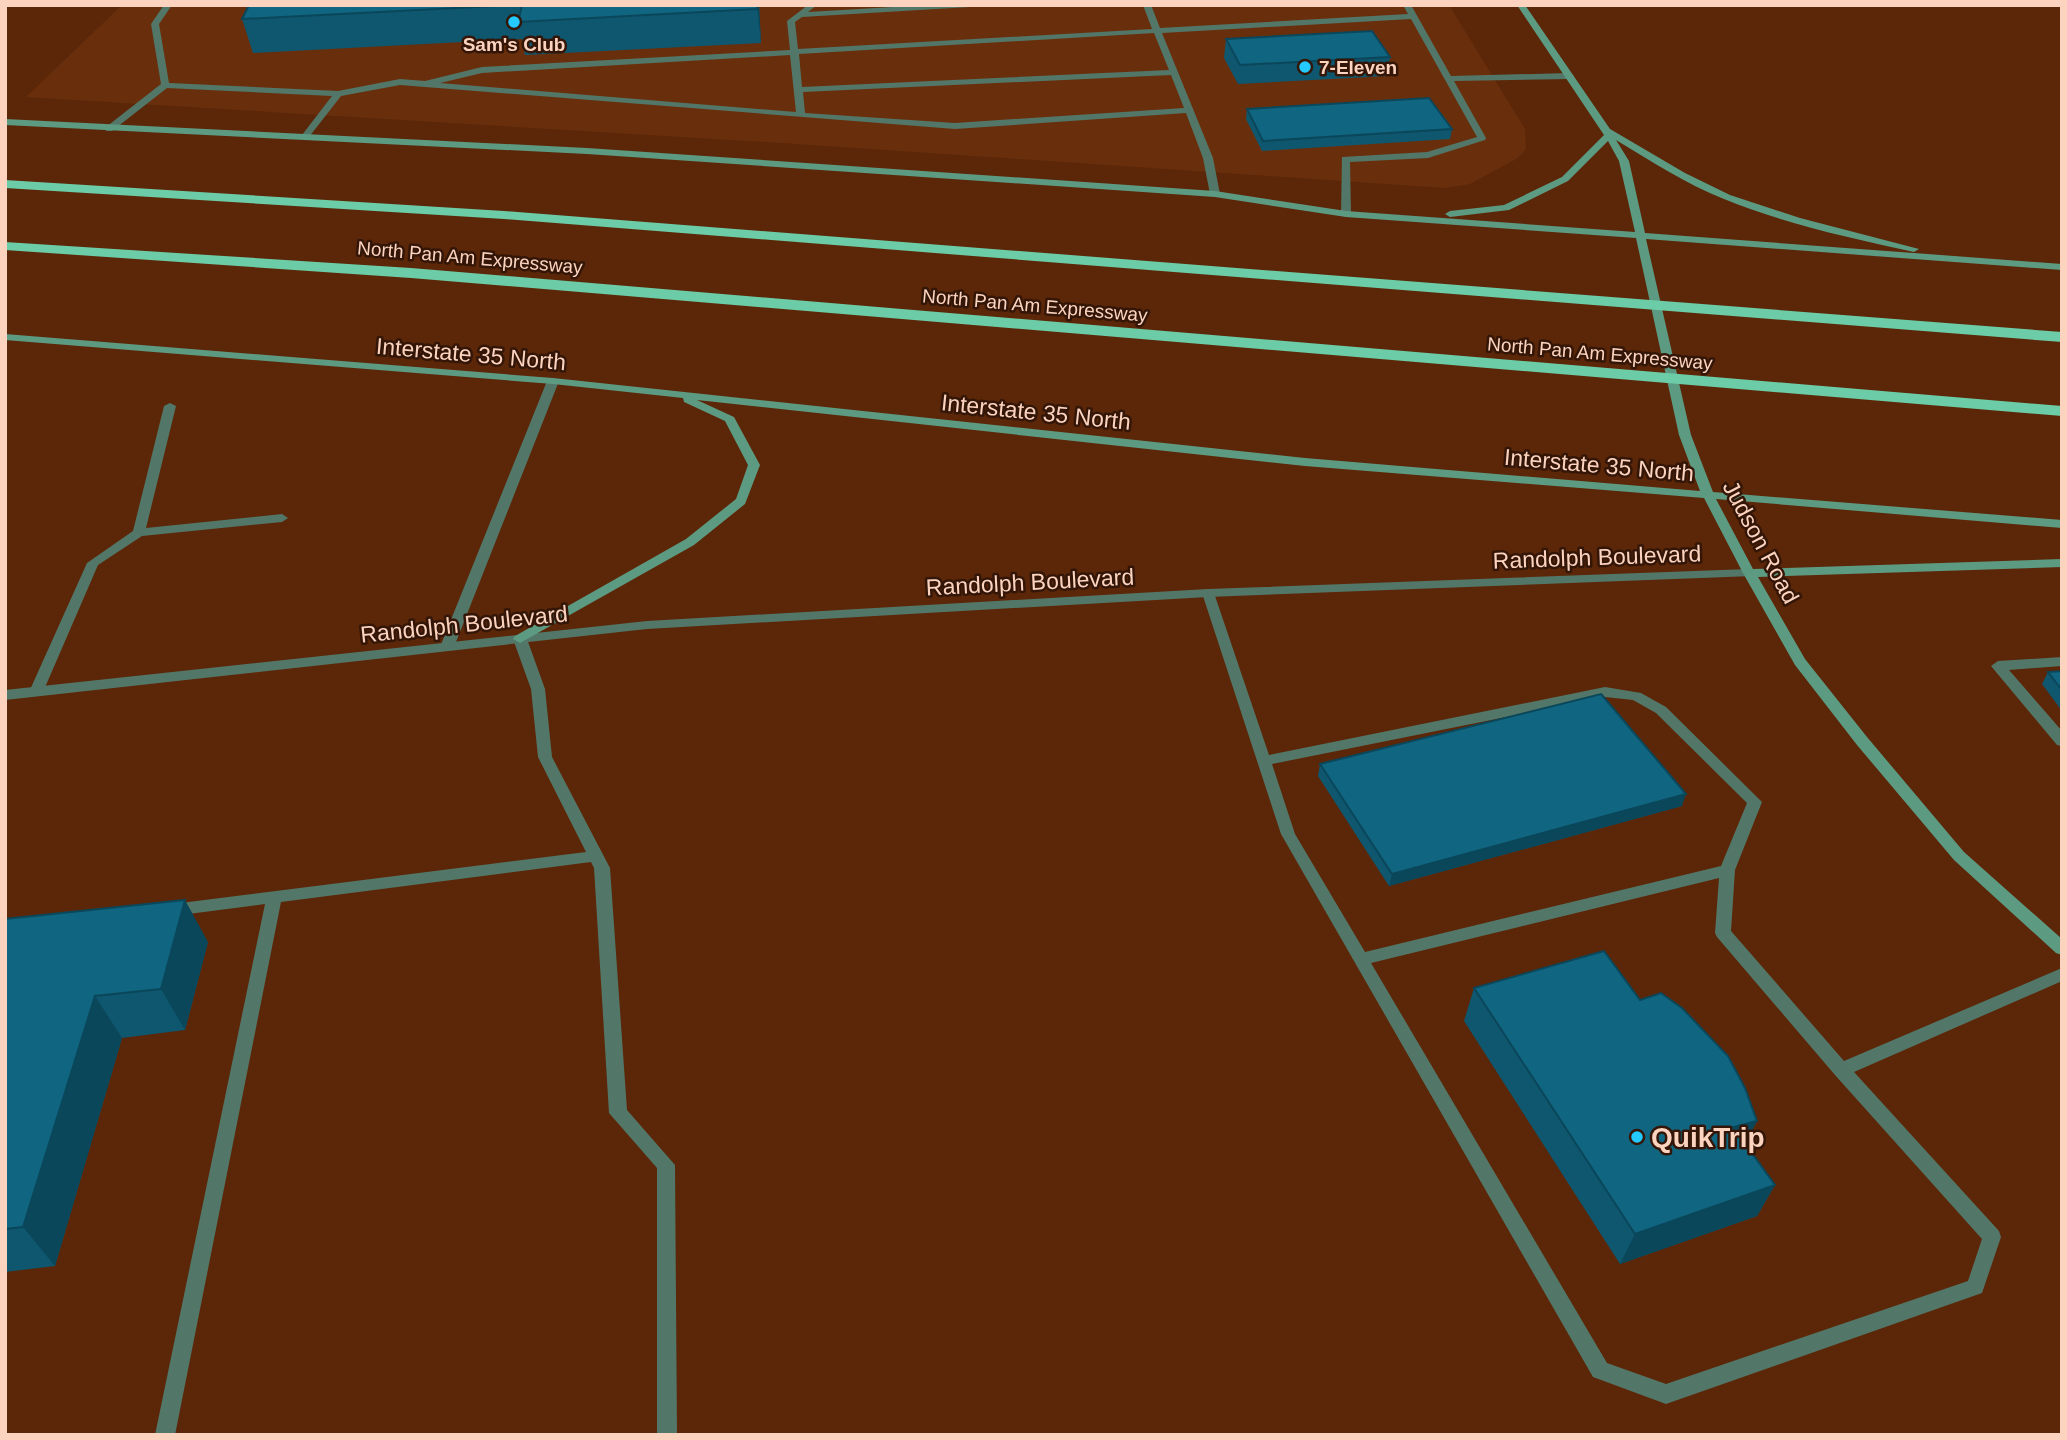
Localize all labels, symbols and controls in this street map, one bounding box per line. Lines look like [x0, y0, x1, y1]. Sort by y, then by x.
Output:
marker: Sam's Club [506, 14, 522, 30]
place label: Sam's Club [463, 34, 565, 55]
place label: 7-Eleven [1319, 57, 1397, 78]
marker: 7-Eleven [1297, 59, 1313, 75]
street label: North Pan Am Expressway [356, 237, 584, 278]
street label: North Pan Am Expressway [921, 285, 1149, 326]
street label: Interstate 35 North [375, 333, 567, 375]
street label: North Pan Am Expressway [1486, 333, 1714, 374]
street label: Interstate 35 North [940, 389, 1132, 435]
street label: Interstate 35 North [1503, 444, 1695, 486]
street label: Judson Road [1718, 476, 1804, 608]
street label: Randolph Boulevard [1492, 540, 1702, 574]
street label: Randolph Boulevard [925, 564, 1135, 600]
street label: Randolph Boulevard [359, 600, 569, 648]
place label: QuikTrip [1651, 1122, 1765, 1153]
marker: QuikTrip [1629, 1129, 1645, 1145]

